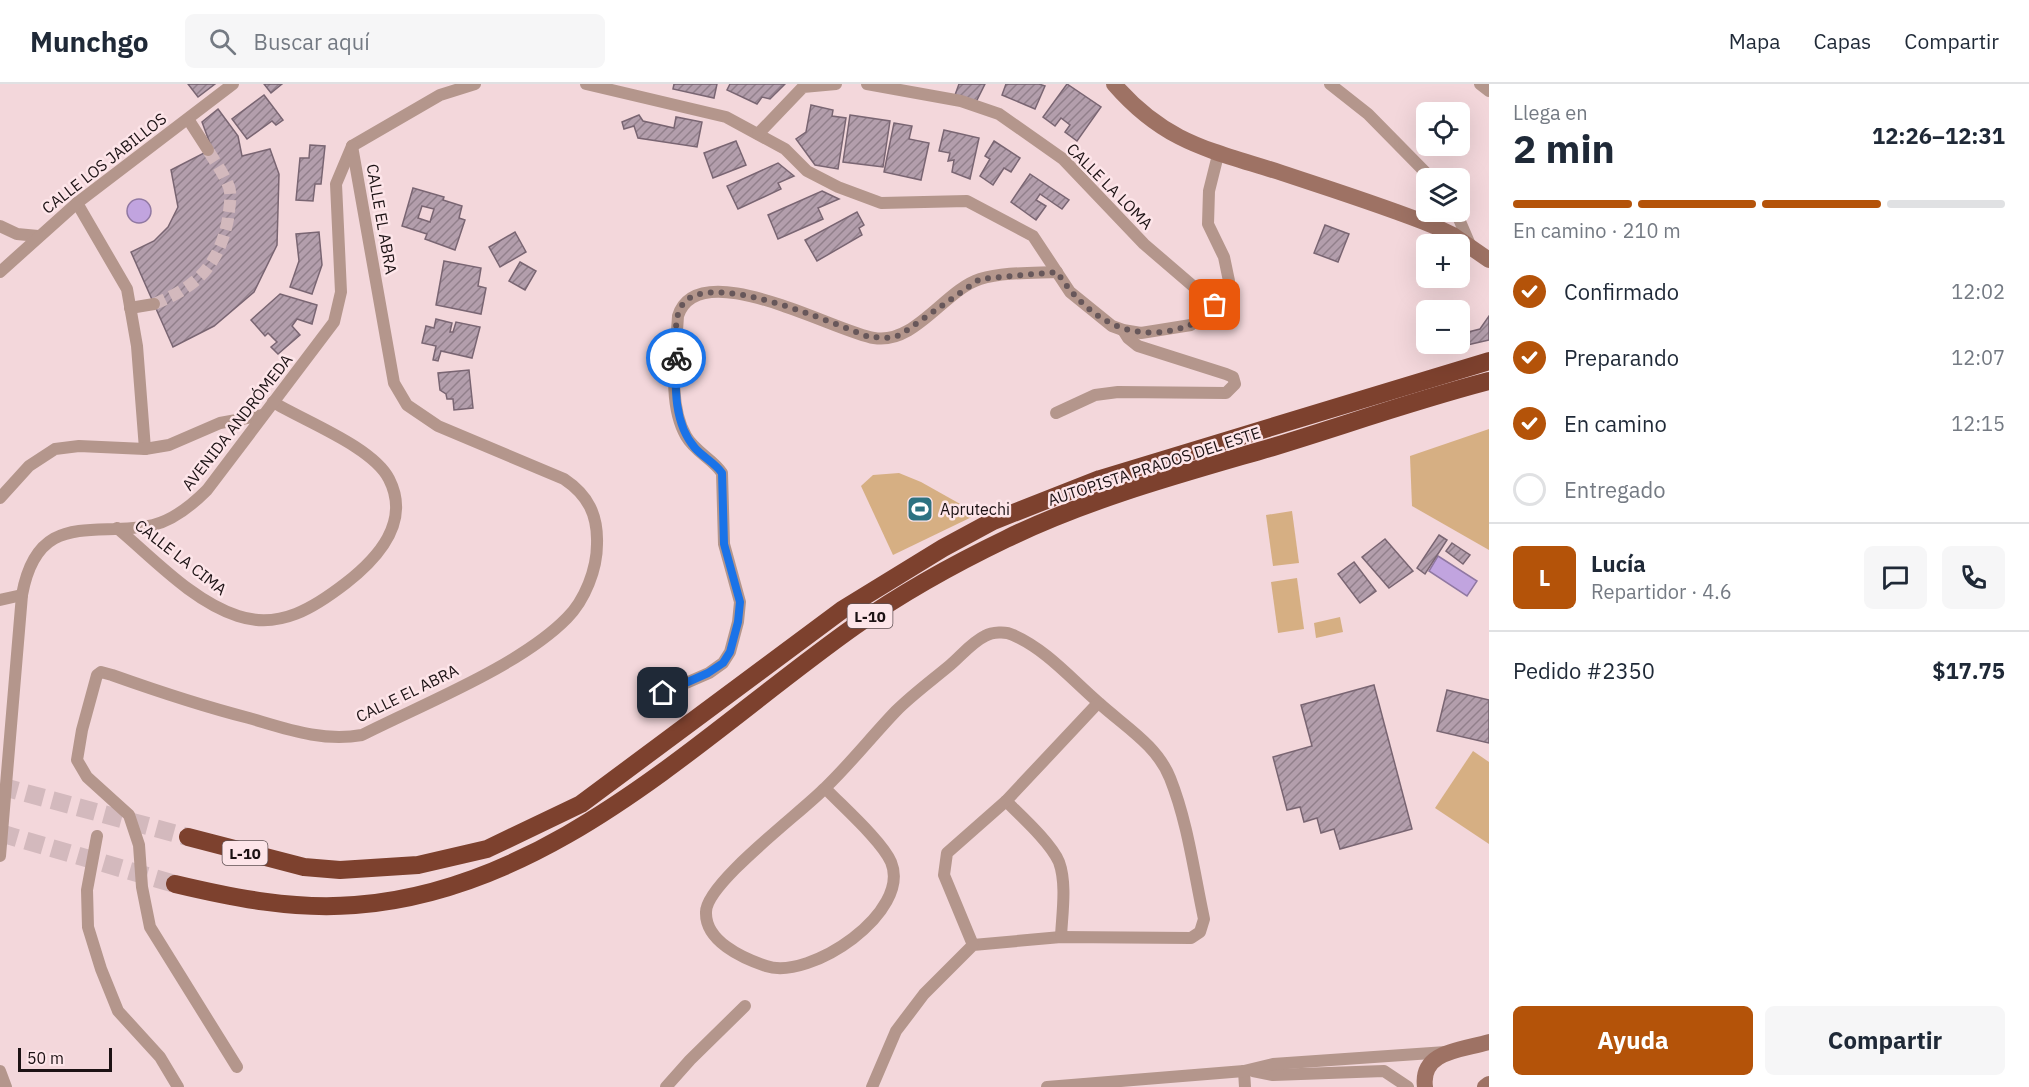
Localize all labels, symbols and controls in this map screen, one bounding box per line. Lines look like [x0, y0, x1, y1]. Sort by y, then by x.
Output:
search box [185, 14, 605, 68]
text: Munchgo [30, 23, 149, 60]
icon: search [206, 25, 239, 58]
text: Buscar aquí [254, 27, 370, 56]
text: Mapa [1729, 27, 1780, 55]
text: Capas [1813, 27, 1871, 55]
text: Compartir [1904, 27, 1999, 55]
text: Llega en [1513, 99, 1588, 126]
map controls [1416, 102, 1470, 354]
button: locate [1416, 102, 1470, 156]
street label: CALLE LOS JABILLOS [38, 108, 170, 218]
text: 12:26–12:31 [1872, 121, 2005, 150]
text: 2 min [1513, 123, 1615, 174]
street label: CALLE LA LOMA [1063, 139, 1157, 233]
street label: CALLE EL ABRA [362, 162, 402, 276]
button: layers [1416, 168, 1470, 222]
text: En camino · 210 m [1513, 217, 1681, 244]
button: + [1416, 234, 1470, 288]
icon: check [1513, 275, 1546, 308]
text: Confirmado [1564, 277, 1679, 306]
text: 12:02 [1951, 278, 2005, 305]
pin [1189, 279, 1240, 330]
icon: bag [1198, 288, 1231, 321]
button: − [1416, 300, 1470, 354]
courier [646, 328, 706, 388]
icon: check [1513, 341, 1546, 374]
icon: bike [660, 342, 693, 375]
text: Preparando [1564, 343, 1679, 372]
text: 12:07 [1951, 344, 2005, 371]
street label: AVENIDA ANDRÓMEDA [177, 349, 297, 494]
icon: check [1513, 407, 1546, 440]
text: En camino [1564, 409, 1667, 438]
text: 12:15 [1951, 410, 2005, 437]
street label: AUTOPISTA PRADOS DEL ESTE [1045, 422, 1263, 510]
text: Entregado [1564, 475, 1665, 504]
sports icon: Aprutechi [905, 494, 935, 524]
place label: Aprutechi [940, 499, 1010, 519]
street label: CALLE LA CIMA [131, 515, 231, 599]
button: chat [1864, 546, 1927, 609]
button: phone [1942, 546, 2005, 609]
text: Lucía [1591, 549, 1646, 578]
text: L [1539, 563, 1550, 592]
text: Repartidor · 4.6 [1591, 578, 1732, 605]
road number: L-10 [848, 604, 892, 628]
text: Pedido #2350 [1513, 656, 1655, 685]
text: $17.75 [1932, 656, 2005, 685]
street label: CALLE EL ABRA [352, 660, 462, 726]
pin [637, 667, 688, 718]
icon: home [646, 676, 679, 709]
road number: L-10 [222, 841, 268, 865]
button: Ayuda [1513, 1006, 1753, 1075]
button: Compartir [1765, 1006, 2005, 1075]
scale bar [18, 1045, 112, 1072]
text: 50 m [27, 1048, 64, 1068]

